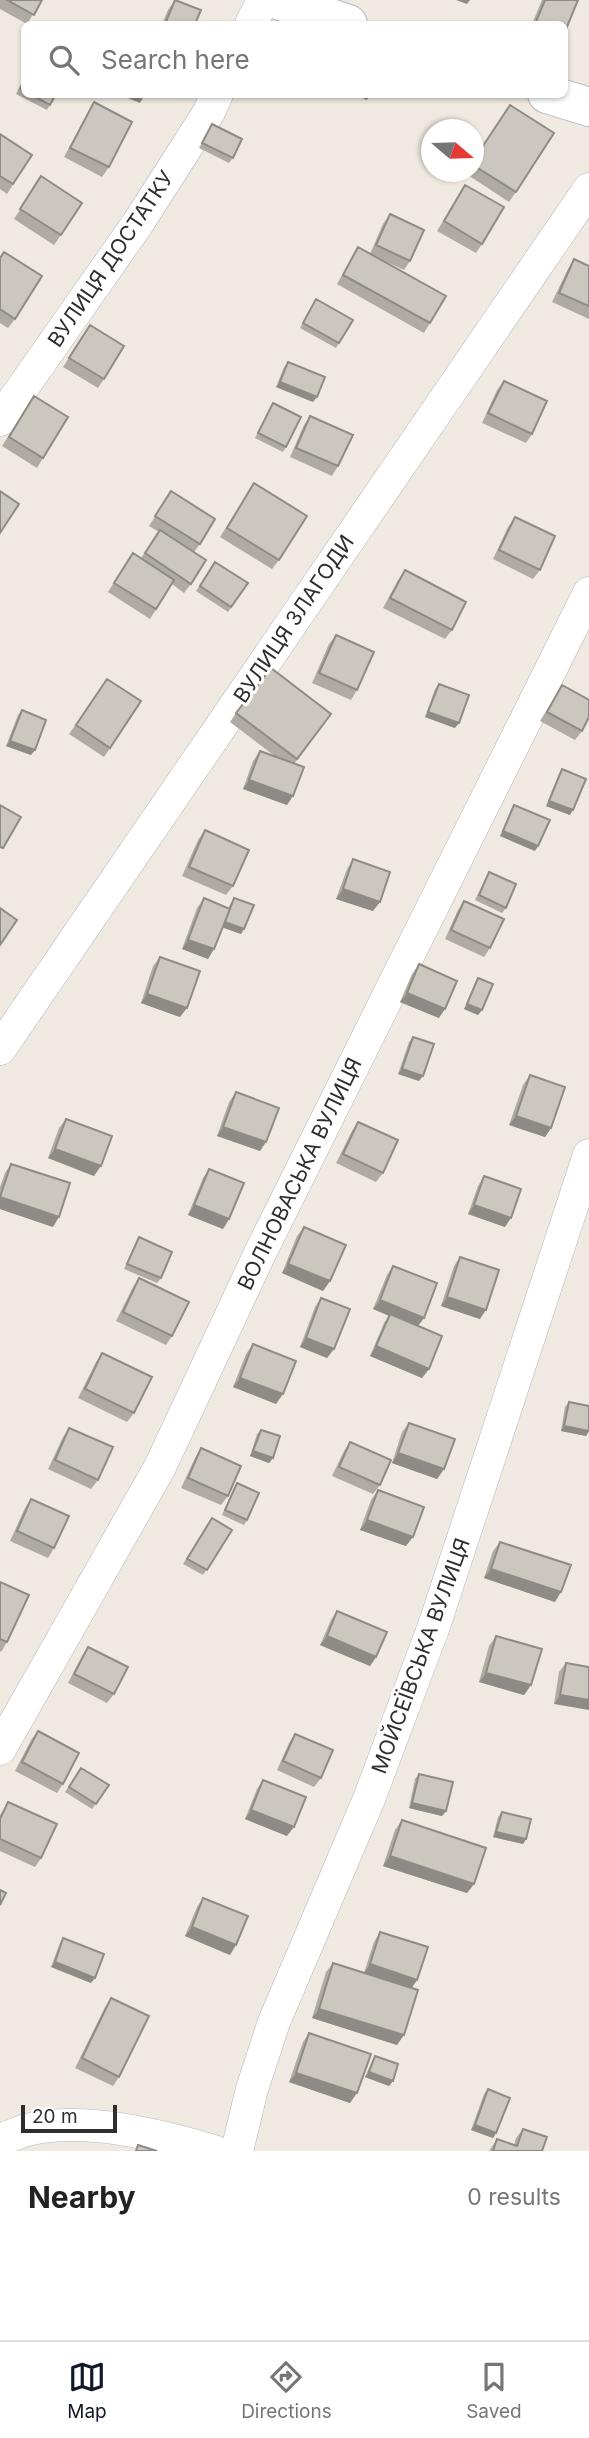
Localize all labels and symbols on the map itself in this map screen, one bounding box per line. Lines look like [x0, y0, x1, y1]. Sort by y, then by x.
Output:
north arrow [421, 119, 484, 182]
street label: ВУЛИЦЯ ДОСТАТКУ [42, 166, 179, 352]
street label: ВУЛИЦЯ ЗЛАГОДИ [228, 530, 359, 707]
street label: ВОЛНОВАСЬКА ВУЛИЦЯ [232, 1054, 367, 1294]
street label: МОЙСЕЇВСЬКА ВУЛИЦЯ [365, 1534, 475, 1777]
scale bar [21, 2102, 117, 2134]

